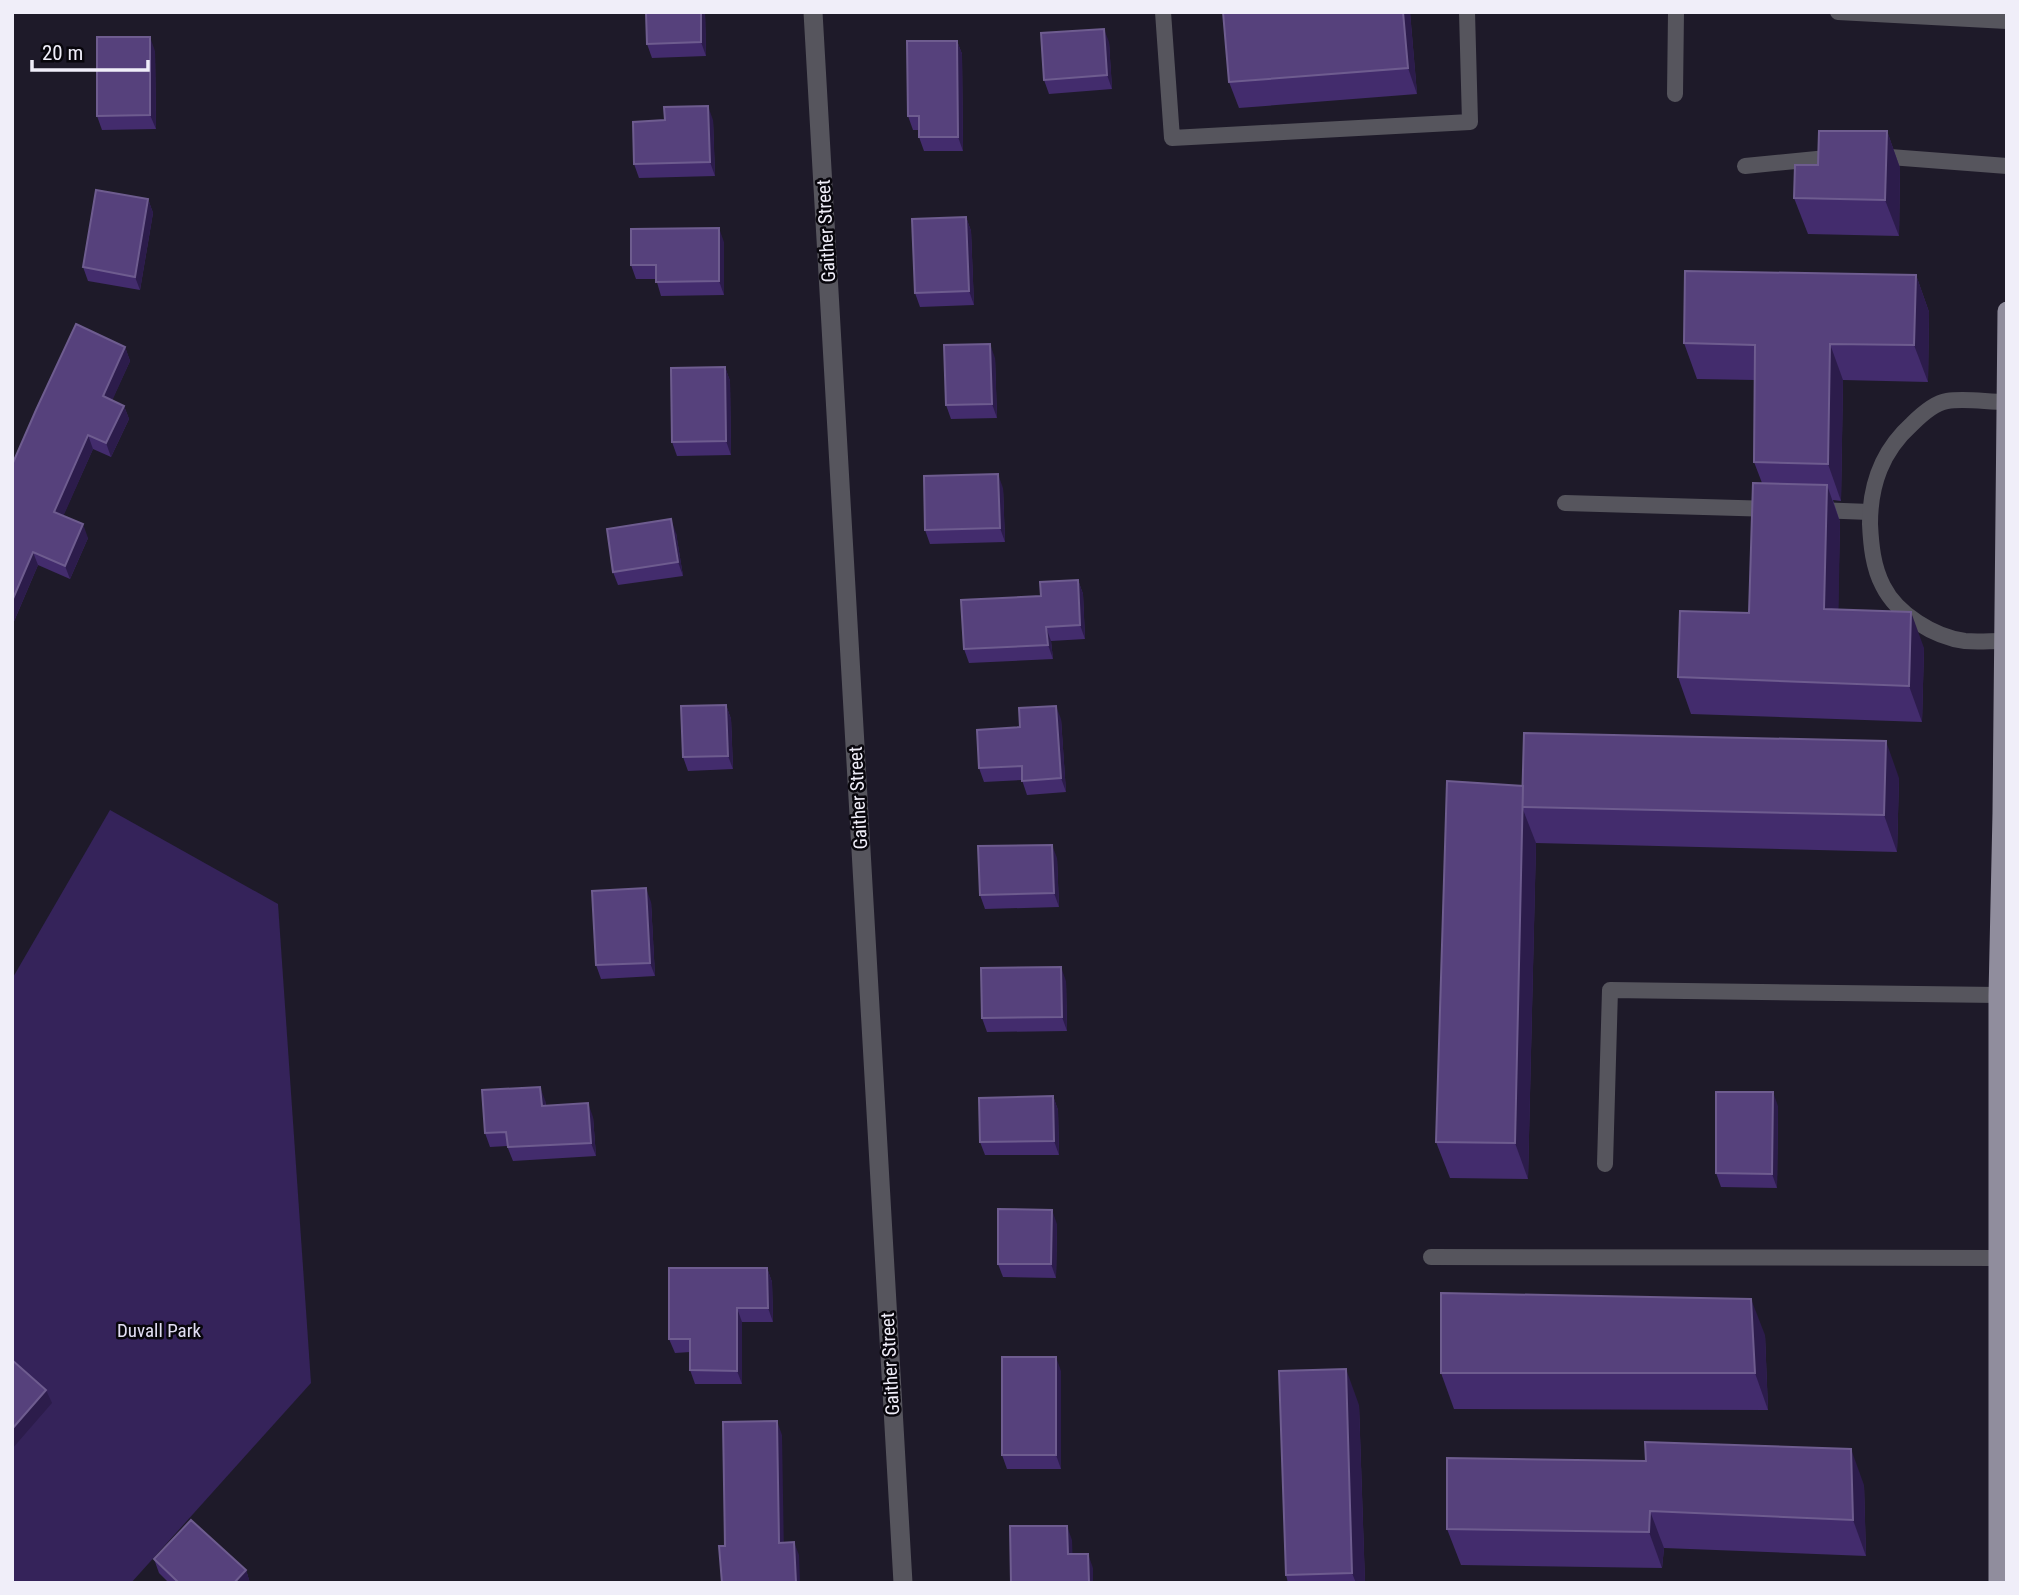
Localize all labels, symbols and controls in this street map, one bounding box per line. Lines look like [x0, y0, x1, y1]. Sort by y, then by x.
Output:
scale bar [32, 28, 147, 72]
text: 20 m [42, 41, 83, 65]
street label: Gaither Street [812, 179, 840, 283]
street label: Gaither Street [844, 746, 872, 850]
street label: Gaither Street [876, 1312, 904, 1416]
park label: Duvall Park [117, 1319, 201, 1342]

